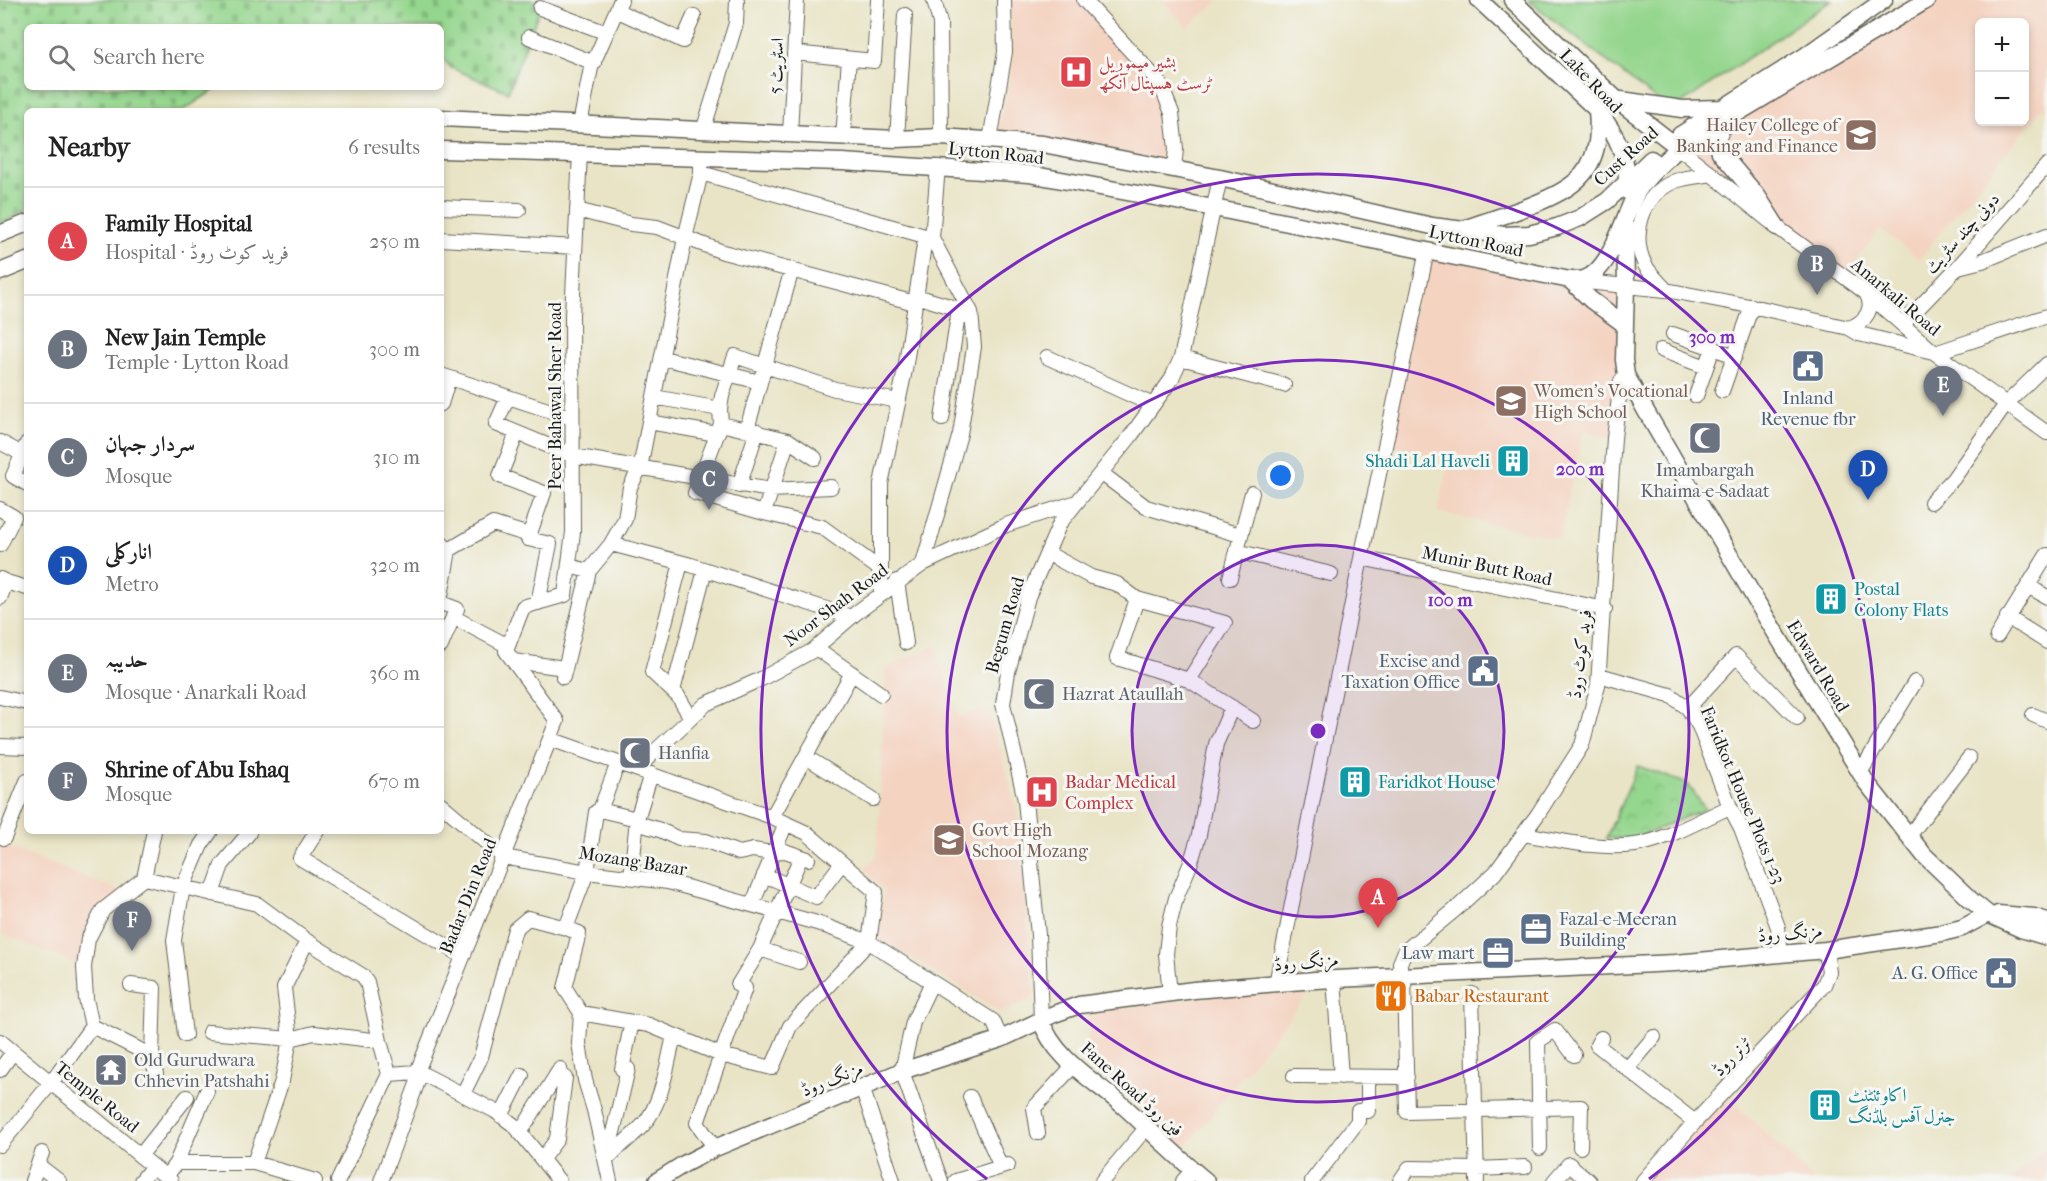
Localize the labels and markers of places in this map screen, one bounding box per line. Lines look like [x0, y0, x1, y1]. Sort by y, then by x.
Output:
place label: بشیر میموریل ٹرسٹ ہسپتال آنکھ [1099, 52, 1213, 96]
hospital icon: بشیر میموریل ٹرسٹ ہسپتال آنکھ [1058, 54, 1094, 90]
place label: Hailey College of Banking and Finance [1676, 115, 1842, 157]
school or university icon: Hailey College of Banking and Finance [1843, 117, 1879, 153]
pin: B [1798, 246, 1836, 295]
public building icon: Inland Revenue fbr [1790, 348, 1826, 384]
pin: E [1924, 366, 1962, 416]
place label: Women's Vocational High School [1533, 381, 1688, 423]
school or university icon: Women's Vocational High School [1493, 383, 1529, 419]
place label: Inland Revenue fbr [1760, 388, 1856, 430]
mosque icon: Imambargah Khaima-e-Sadaat [1687, 420, 1723, 456]
building icon: Shadi Lal Haveli [1495, 443, 1531, 479]
pin: D [1848, 450, 1888, 500]
place label: Shadi Lal Haveli [1365, 451, 1491, 472]
pin: C [690, 460, 728, 510]
place label: Imambargah Khaima-e-Sadaat [1641, 460, 1770, 502]
place label: Postal Colony Flats [1854, 579, 1949, 621]
building icon: Postal Colony Flats [1813, 581, 1849, 617]
place label: Excise and Taxation Office [1342, 651, 1460, 693]
public building icon: Excise and Taxation Office [1465, 653, 1501, 689]
mosque icon: Hazrat Ataullah [1021, 676, 1057, 712]
place label: Hazrat Ataullah [1062, 684, 1184, 705]
centre of rings [1308, 721, 1328, 741]
mosque icon: Hanfia [617, 735, 653, 771]
place label: Hanfia [658, 743, 710, 764]
building icon: Faridkot House [1337, 764, 1373, 800]
place label: Badar Medical Complex [1065, 772, 1176, 814]
place label: Faridkot House [1378, 772, 1496, 793]
hospital icon: Badar Medical Complex [1024, 774, 1060, 810]
place label: Govt High School Mozang [972, 820, 1088, 862]
school or university icon: Govt High School Mozang [931, 822, 967, 858]
pin: A [1358, 878, 1398, 928]
pin: F [112, 902, 152, 951]
place label: Fazal-e-Meeran Building [1559, 909, 1677, 951]
office icon: Fazal-e-Meeran Building [1518, 911, 1554, 947]
office icon: Law mart [1480, 935, 1516, 971]
place label: Law mart [1401, 943, 1476, 964]
public building icon: A. G. Office [1983, 955, 2019, 991]
place label: A. G. Office [1891, 963, 1978, 984]
restaurant icon: Babar Restaurant [1373, 978, 1409, 1014]
place label: Babar Restaurant [1414, 986, 1550, 1007]
place label: Old Gurudwara Chhevin Patshahi [134, 1050, 270, 1092]
temple icon: Old Gurudwara Chhevin Patshahi [93, 1052, 129, 1088]
place label: اکاوئنٹنٹ جنرل آفس بلڈنگ [1848, 1085, 1955, 1128]
building icon: اکاوئنٹنٹ جنرل آفس بلڈنگ [1807, 1087, 1843, 1123]

